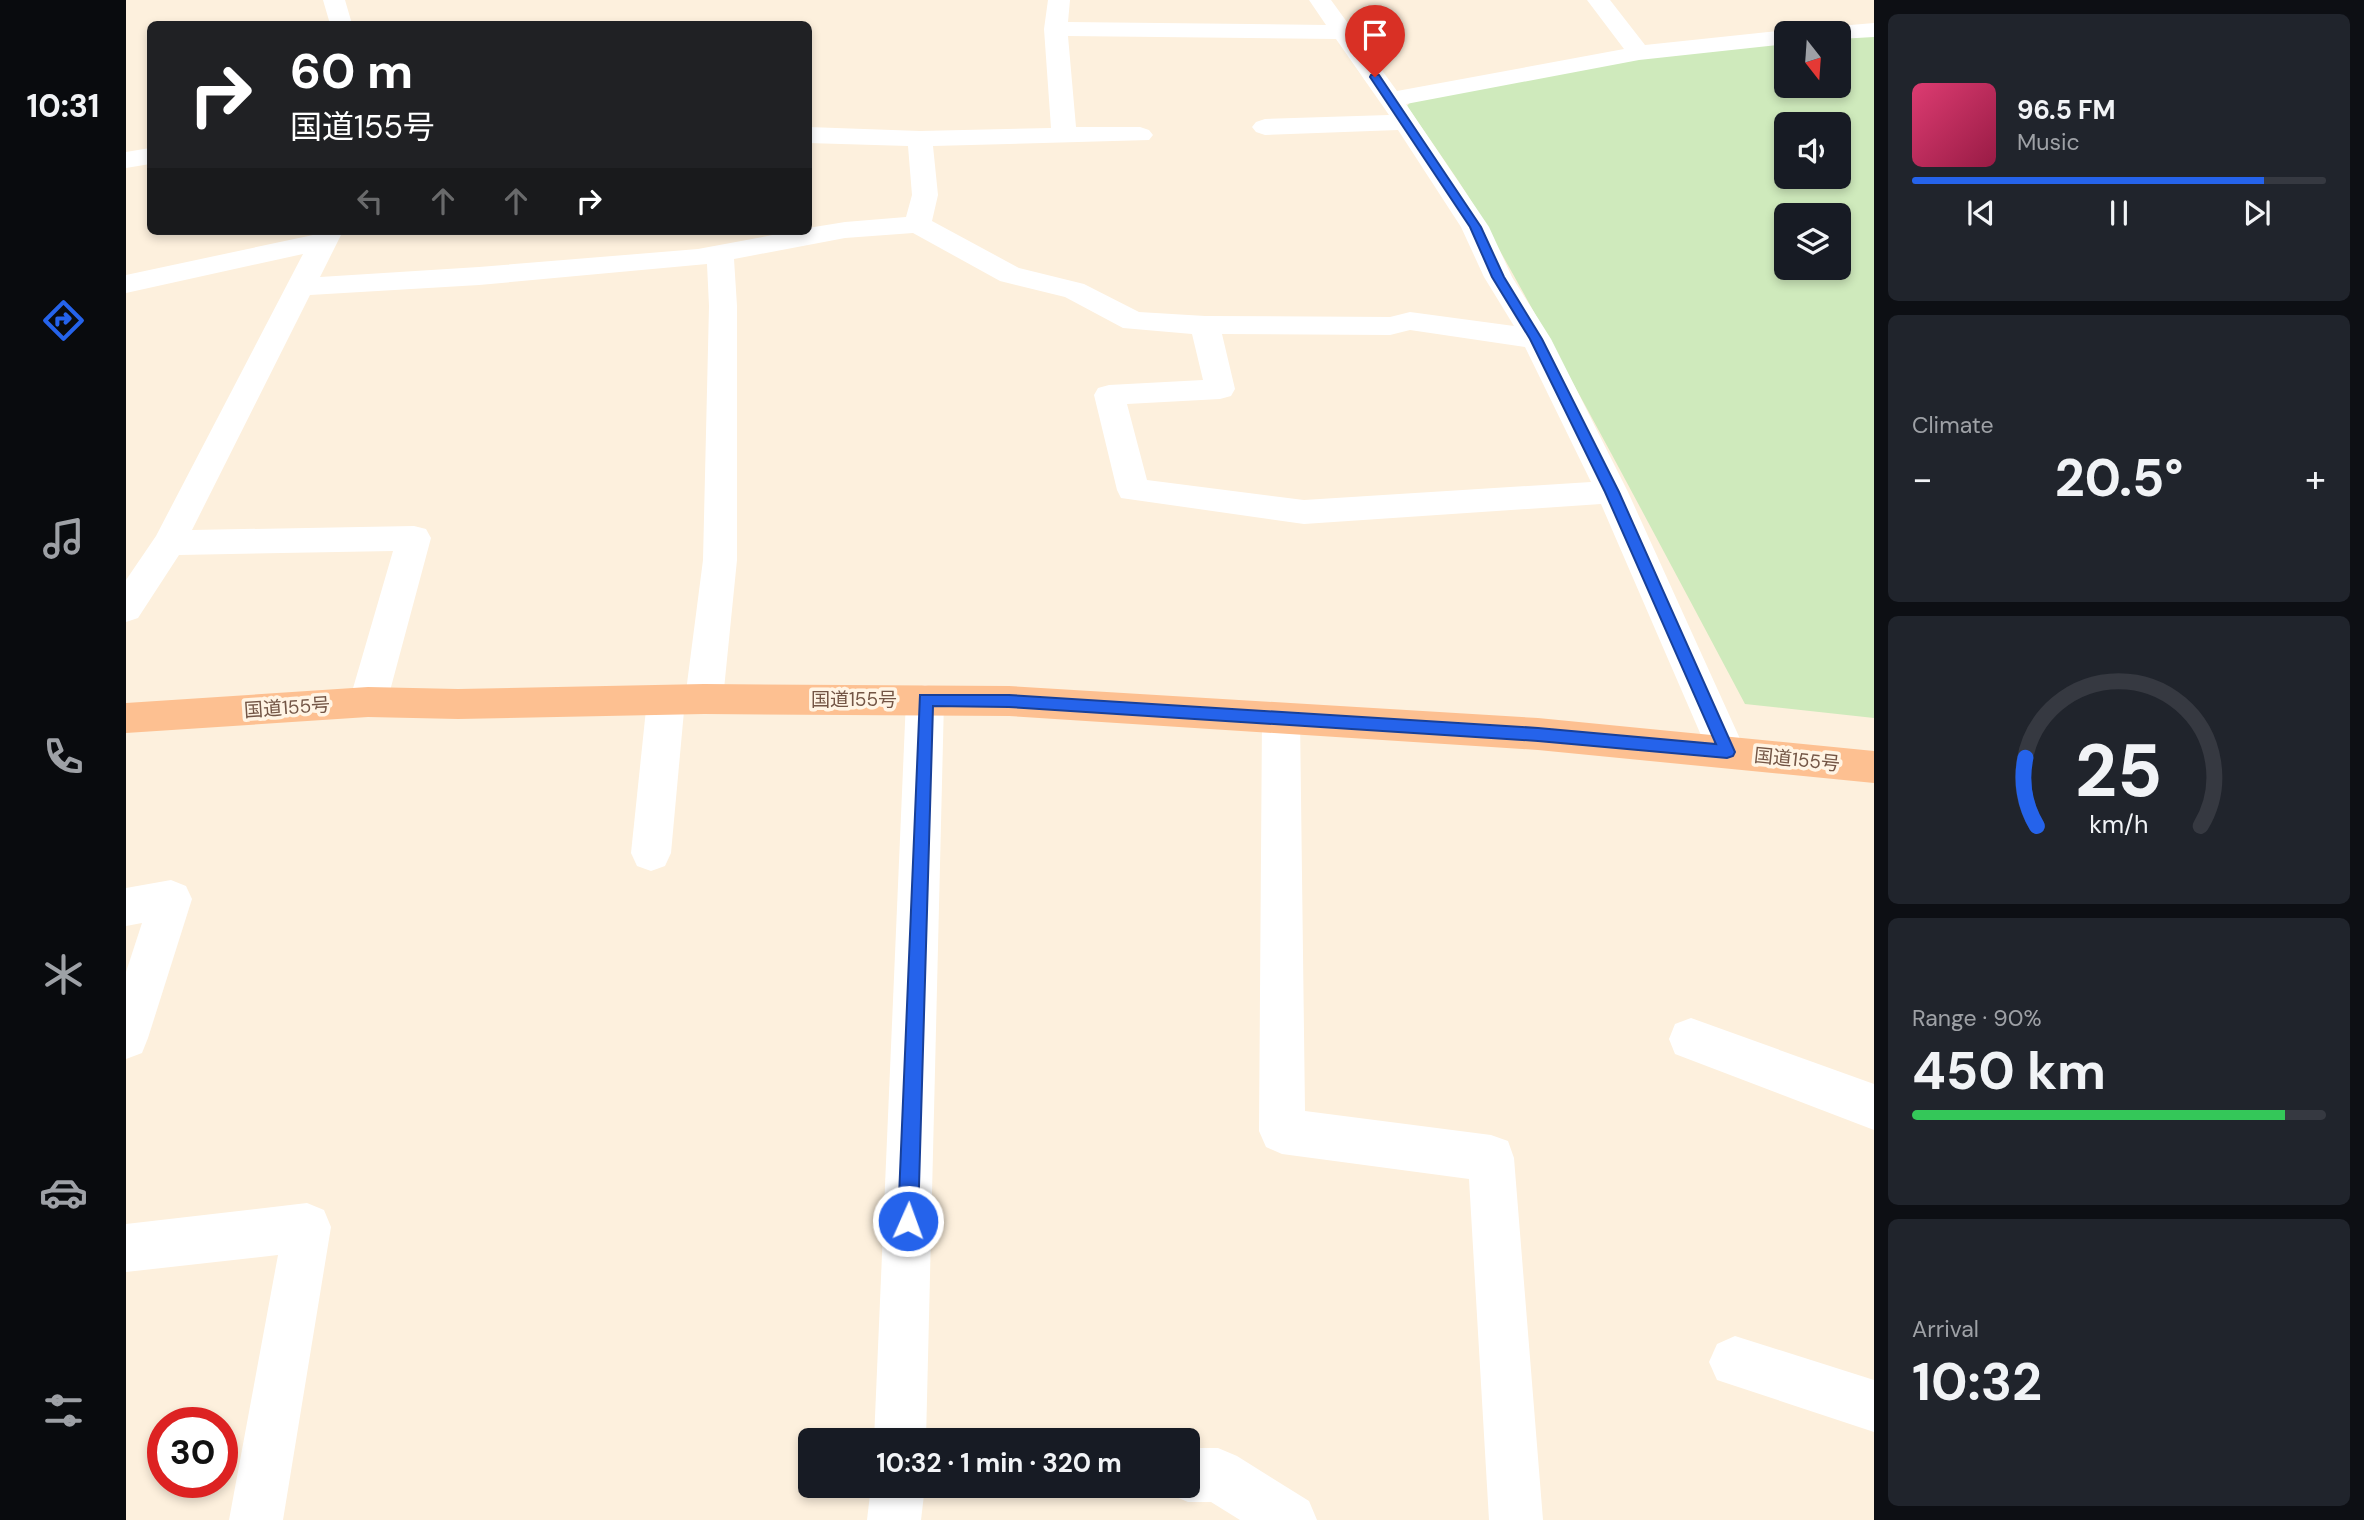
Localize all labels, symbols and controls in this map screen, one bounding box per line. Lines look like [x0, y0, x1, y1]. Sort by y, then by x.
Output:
pin [1345, 5, 1405, 77]
icon: arrive [1356, 16, 1394, 54]
north arrow [1774, 21, 1852, 98]
map controls [1774, 21, 1851, 280]
text: 60 m [290, 39, 413, 103]
icon: right [175, 49, 266, 140]
text: 10:31 [26, 85, 100, 127]
text: 96.5 FM [2017, 93, 2115, 127]
text: 国道155号 [290, 106, 435, 148]
button: sound [1774, 112, 1851, 189]
text: Music [2017, 127, 2080, 157]
icon: left [351, 182, 389, 220]
icon: ahead [424, 182, 462, 220]
icon: ahead [497, 182, 535, 220]
icon: right [570, 182, 608, 220]
icon: previous [1962, 194, 2000, 232]
icon: pause [2100, 194, 2138, 232]
icon: next [2238, 194, 2276, 232]
button: layers [1774, 203, 1851, 280]
icon: directions [39, 296, 88, 345]
text: Climate [1912, 410, 1994, 440]
text: 20.5° [2055, 444, 2183, 512]
text: − [1912, 454, 1933, 504]
text: + [2305, 454, 2326, 504]
icon: music [39, 514, 88, 563]
street label: 国道155号 [811, 687, 897, 712]
street label: 国道155号 [243, 692, 331, 723]
text: 25 [2075, 724, 2163, 819]
icon: phone [39, 732, 88, 781]
street label: 国道155号 [1753, 743, 1841, 776]
text: km/h [2089, 808, 2149, 841]
icon: climate [39, 950, 88, 999]
text: Range · 90% [1912, 1003, 2042, 1033]
text: 450 km [1912, 1037, 2106, 1105]
icon: car [39, 1168, 88, 1217]
position arrow [871, 1184, 945, 1258]
text: Arrival [1912, 1314, 1979, 1344]
text: 10:32 [1912, 1348, 2042, 1416]
icon: filters [39, 1386, 88, 1435]
speed limit sign: 30 [147, 1407, 238, 1498]
text: 10:32 · 1 min · 320 m [876, 1446, 1122, 1480]

